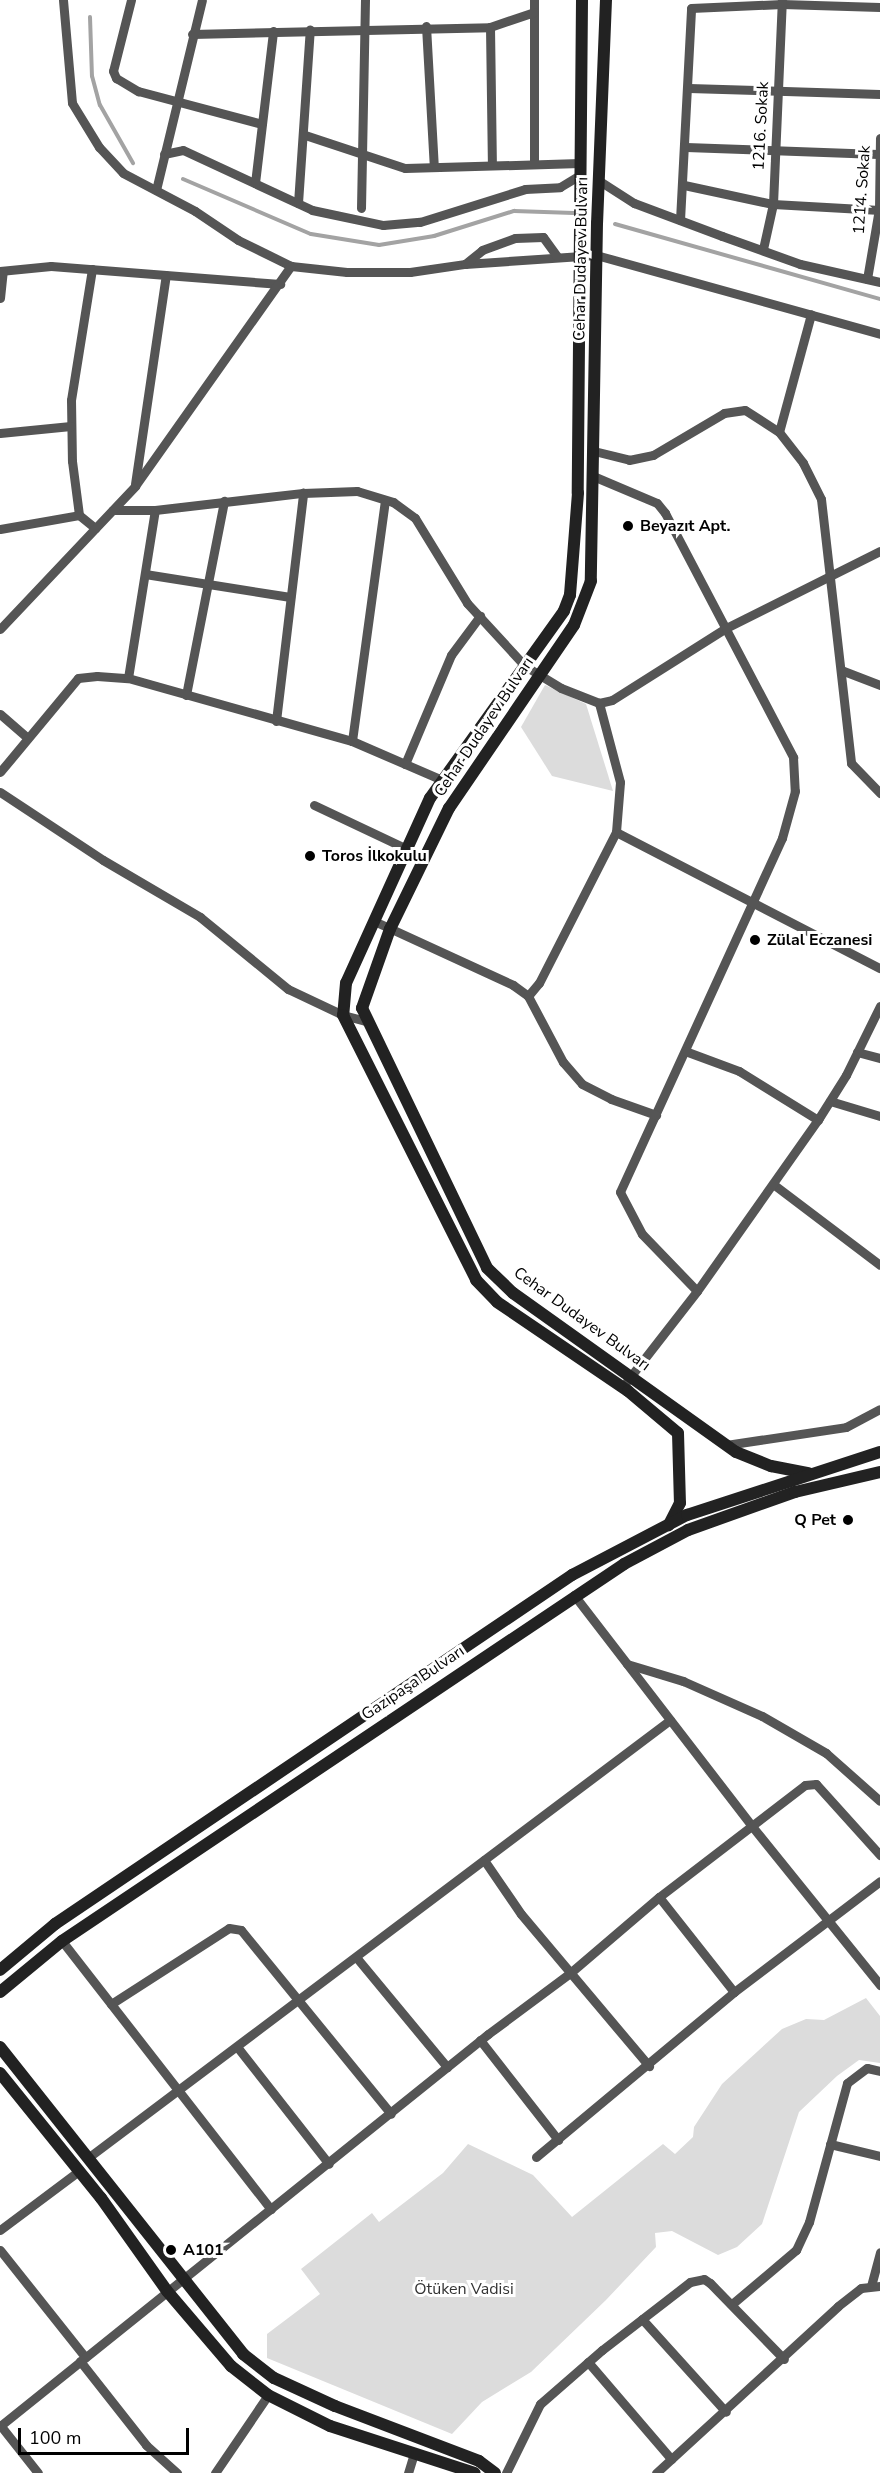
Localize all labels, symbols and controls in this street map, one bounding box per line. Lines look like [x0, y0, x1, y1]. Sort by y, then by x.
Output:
street label: 1216. Sokak [749, 81, 773, 171]
street label: 1214. Sokak [849, 145, 875, 235]
street label: Cehar Dudayev Bulvarı [570, 177, 592, 341]
place label: Beyazıt Apt. [640, 516, 731, 536]
marker: Beyazıt Apt. [621, 519, 635, 533]
street label: Cehar Dudayev Bulvarı [430, 654, 538, 800]
place label: Toros İlkokulu [322, 846, 427, 866]
marker: Toros İlkokulu [303, 849, 317, 863]
place label: Zülal Eczanesi [767, 930, 872, 950]
marker: Zülal Eczanesi [748, 933, 762, 947]
street label: Cehar Dudayev Bulvarı [510, 1263, 654, 1375]
place label: Q Pet [794, 1510, 836, 1530]
marker: Q Pet [841, 1513, 855, 1527]
street label: Gazipaşa Bulvarı [358, 1642, 468, 1724]
place label: A101 [183, 2240, 224, 2260]
marker: A101 [164, 2243, 178, 2257]
park label: Ötüken Vadisi [414, 2279, 514, 2299]
scale bar [21, 2416, 192, 2454]
text: 100 m [29, 2426, 81, 2450]

